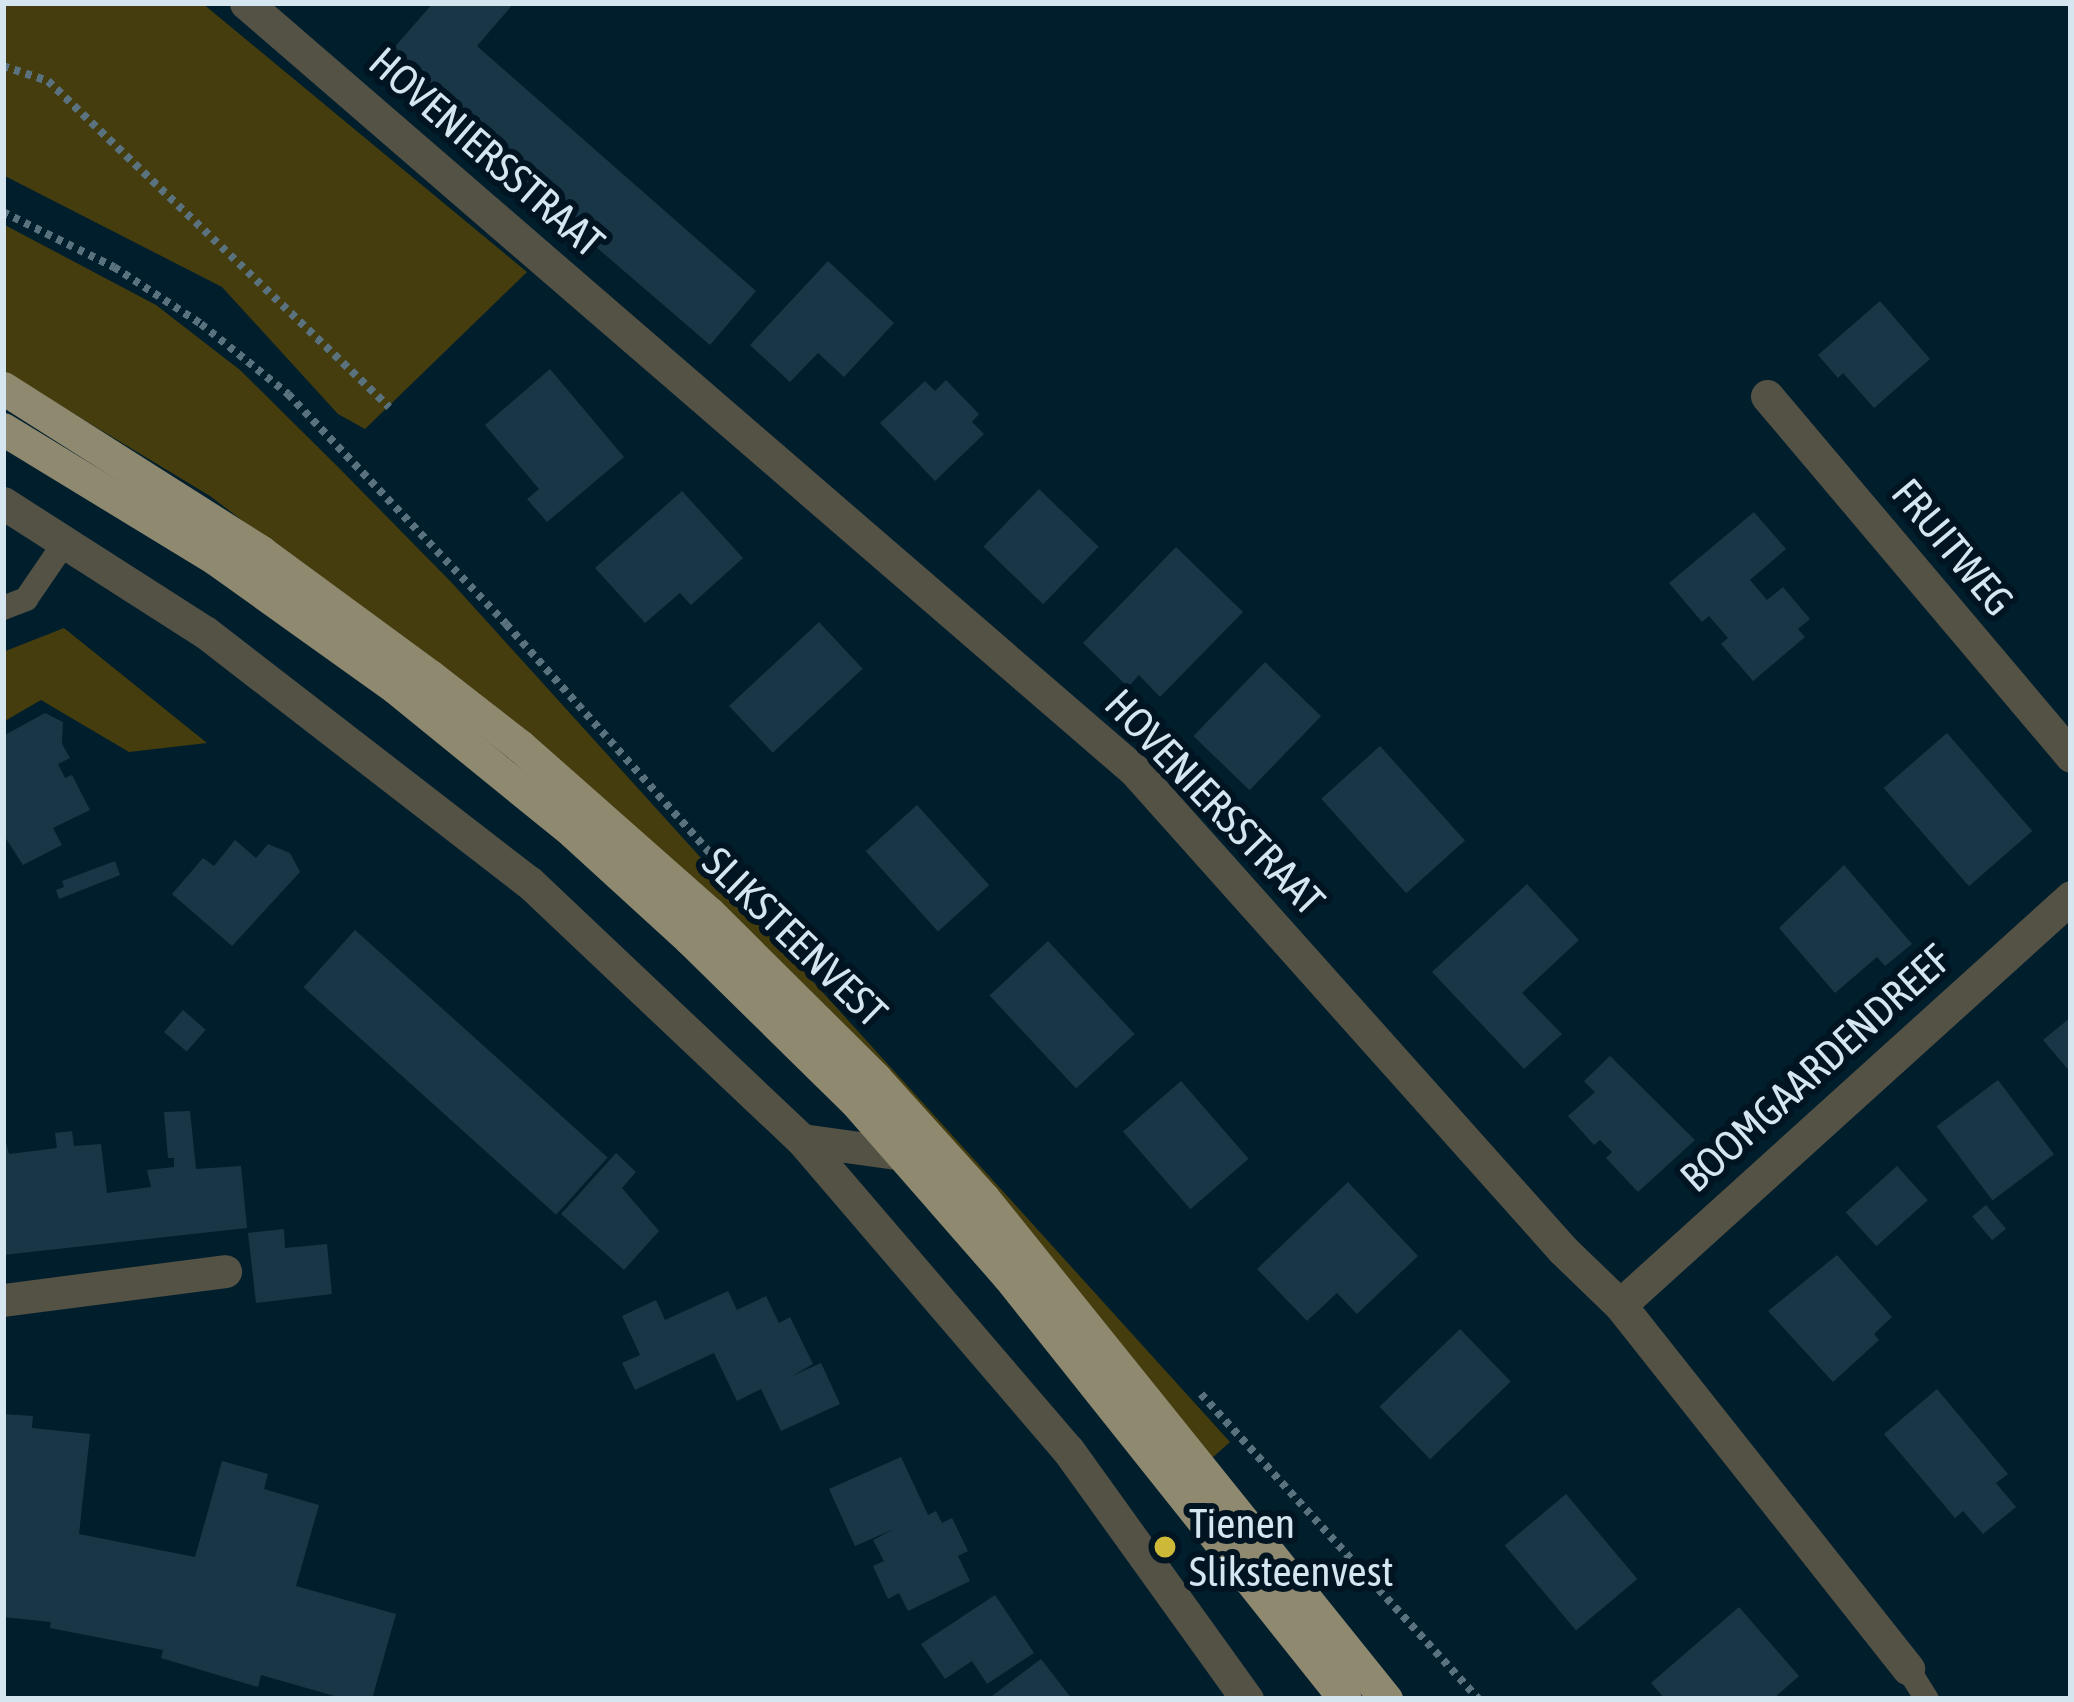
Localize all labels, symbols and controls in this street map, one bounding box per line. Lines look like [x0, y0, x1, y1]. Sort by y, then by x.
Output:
street label: HOVENIERSSTRAAT [360, 37, 614, 267]
street label: FRUITWEG [1881, 469, 2025, 625]
street label: HOVENIERSSTRAAT [1095, 679, 1335, 925]
street label: SLIKSTEENVEST [692, 837, 898, 1037]
street label: BOOMGAARDENDREEF [1670, 934, 1960, 1202]
place label: Tienen Sliksteenvest [1189, 1498, 1394, 1597]
marker: Tienen Sliksteenvest [1152, 1534, 1178, 1560]

